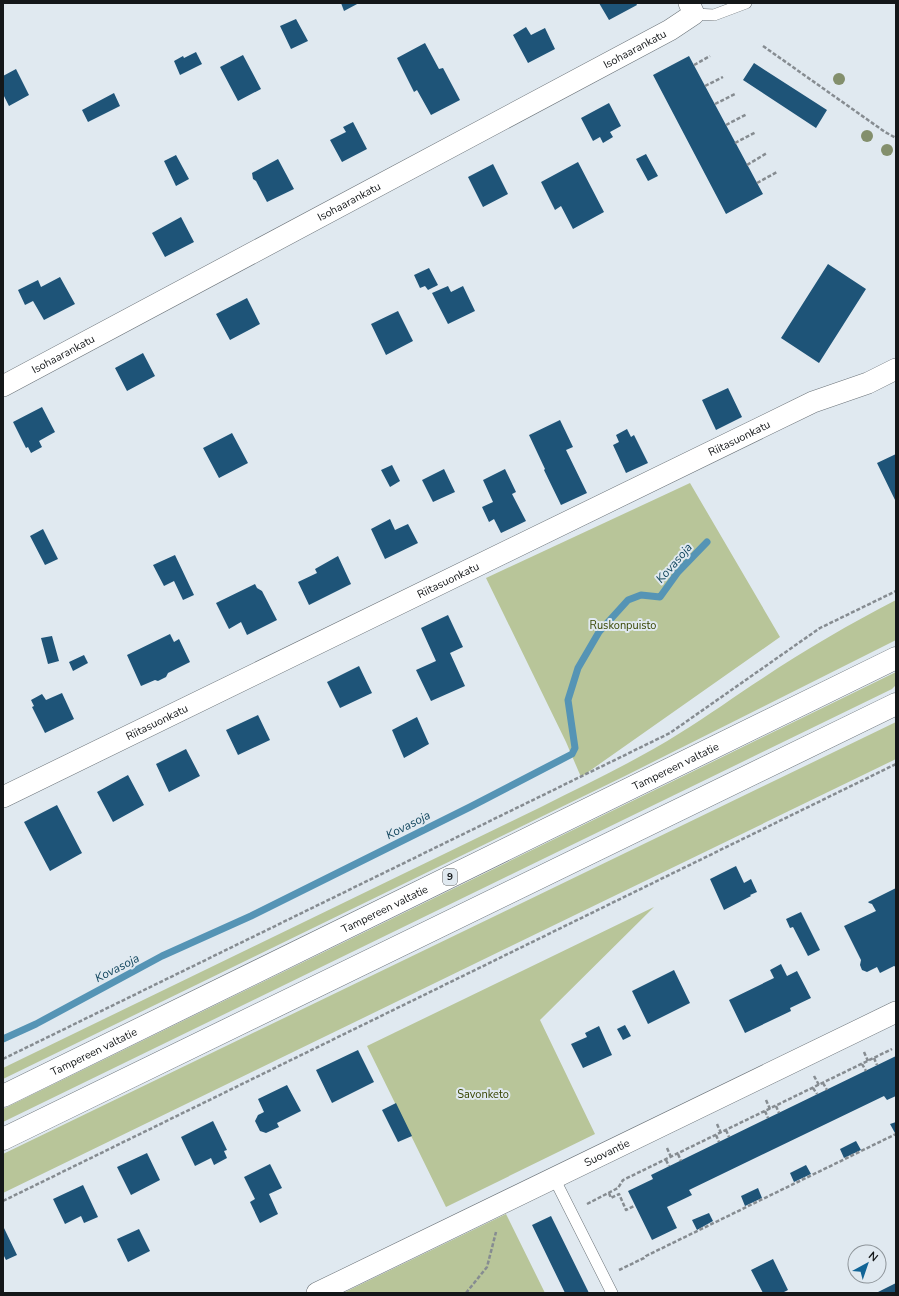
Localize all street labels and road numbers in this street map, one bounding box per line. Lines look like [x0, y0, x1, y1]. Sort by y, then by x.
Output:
street label: Isohaarankatu [600, 26, 669, 72]
street label: Isohaarankatu [315, 178, 383, 224]
street label: Isohaarankatu [29, 331, 97, 377]
street label: Riitasuonkatu [706, 417, 773, 460]
street label: Riitasuonkatu [414, 559, 481, 602]
street label: Riitasuonkatu [123, 701, 190, 744]
street label: Tampereen valtatie [630, 739, 721, 794]
road number: 9 [443, 869, 457, 885]
street label: Tampereen valtatie [339, 881, 430, 936]
street label: Tampereen valtatie [48, 1024, 140, 1079]
street label: Suovantie [581, 1135, 632, 1170]

